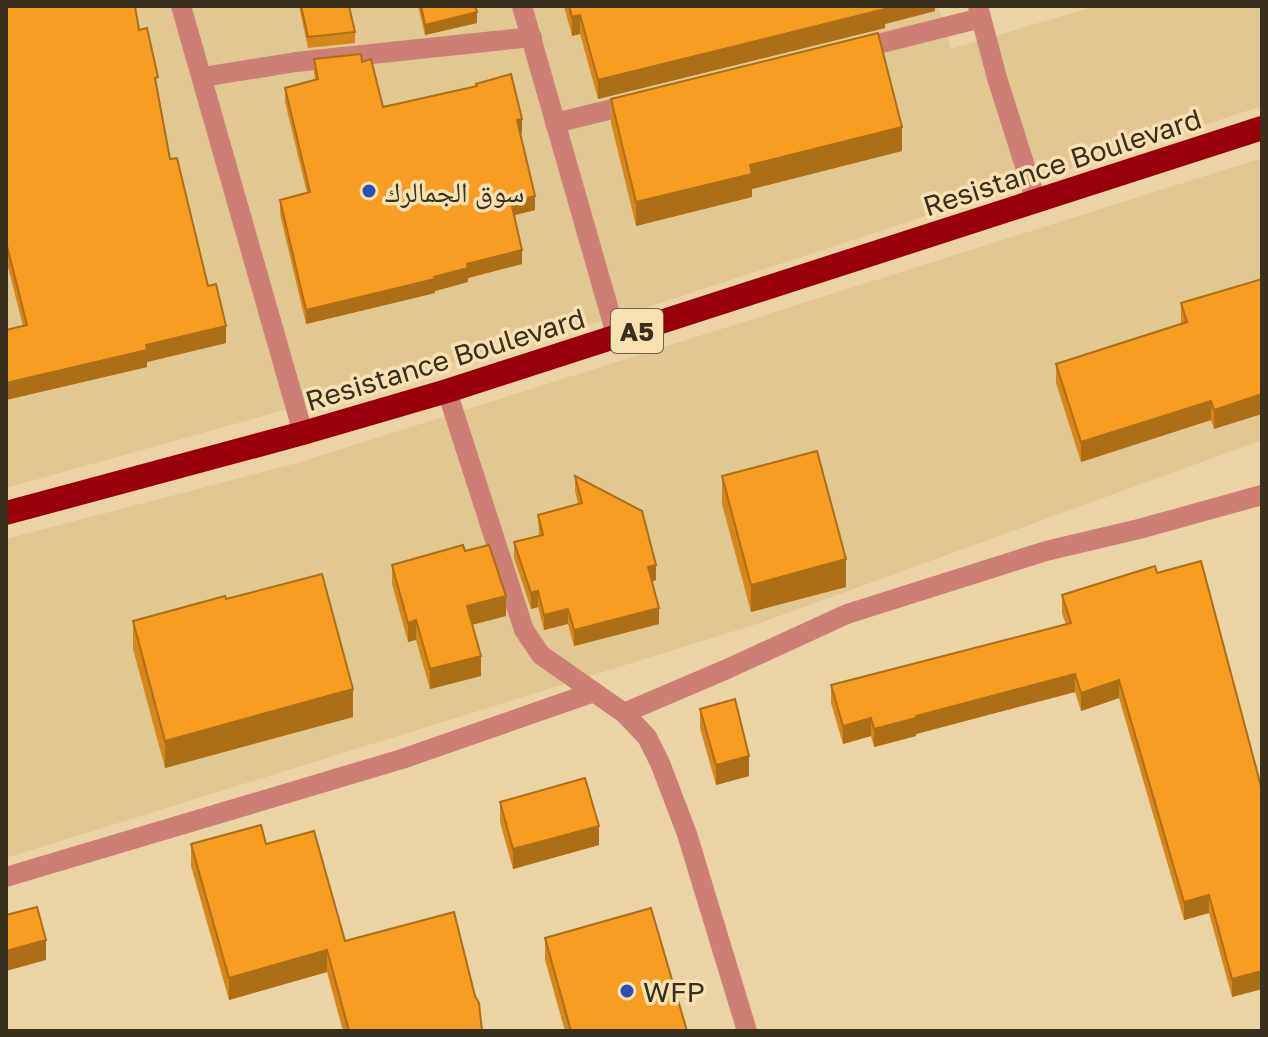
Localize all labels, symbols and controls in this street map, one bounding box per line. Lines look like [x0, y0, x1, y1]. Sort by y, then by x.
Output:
street label: Resistance Boulevard [919, 101, 1205, 223]
place label: سوق الجمالرك [385, 175, 524, 210]
marker: سوق الجمالرك [360, 182, 378, 200]
street label: Resistance Boulevard [301, 301, 589, 417]
road number: A5 [611, 309, 663, 353]
place label: WFP [643, 975, 705, 1008]
marker: WFP [618, 982, 636, 1000]

